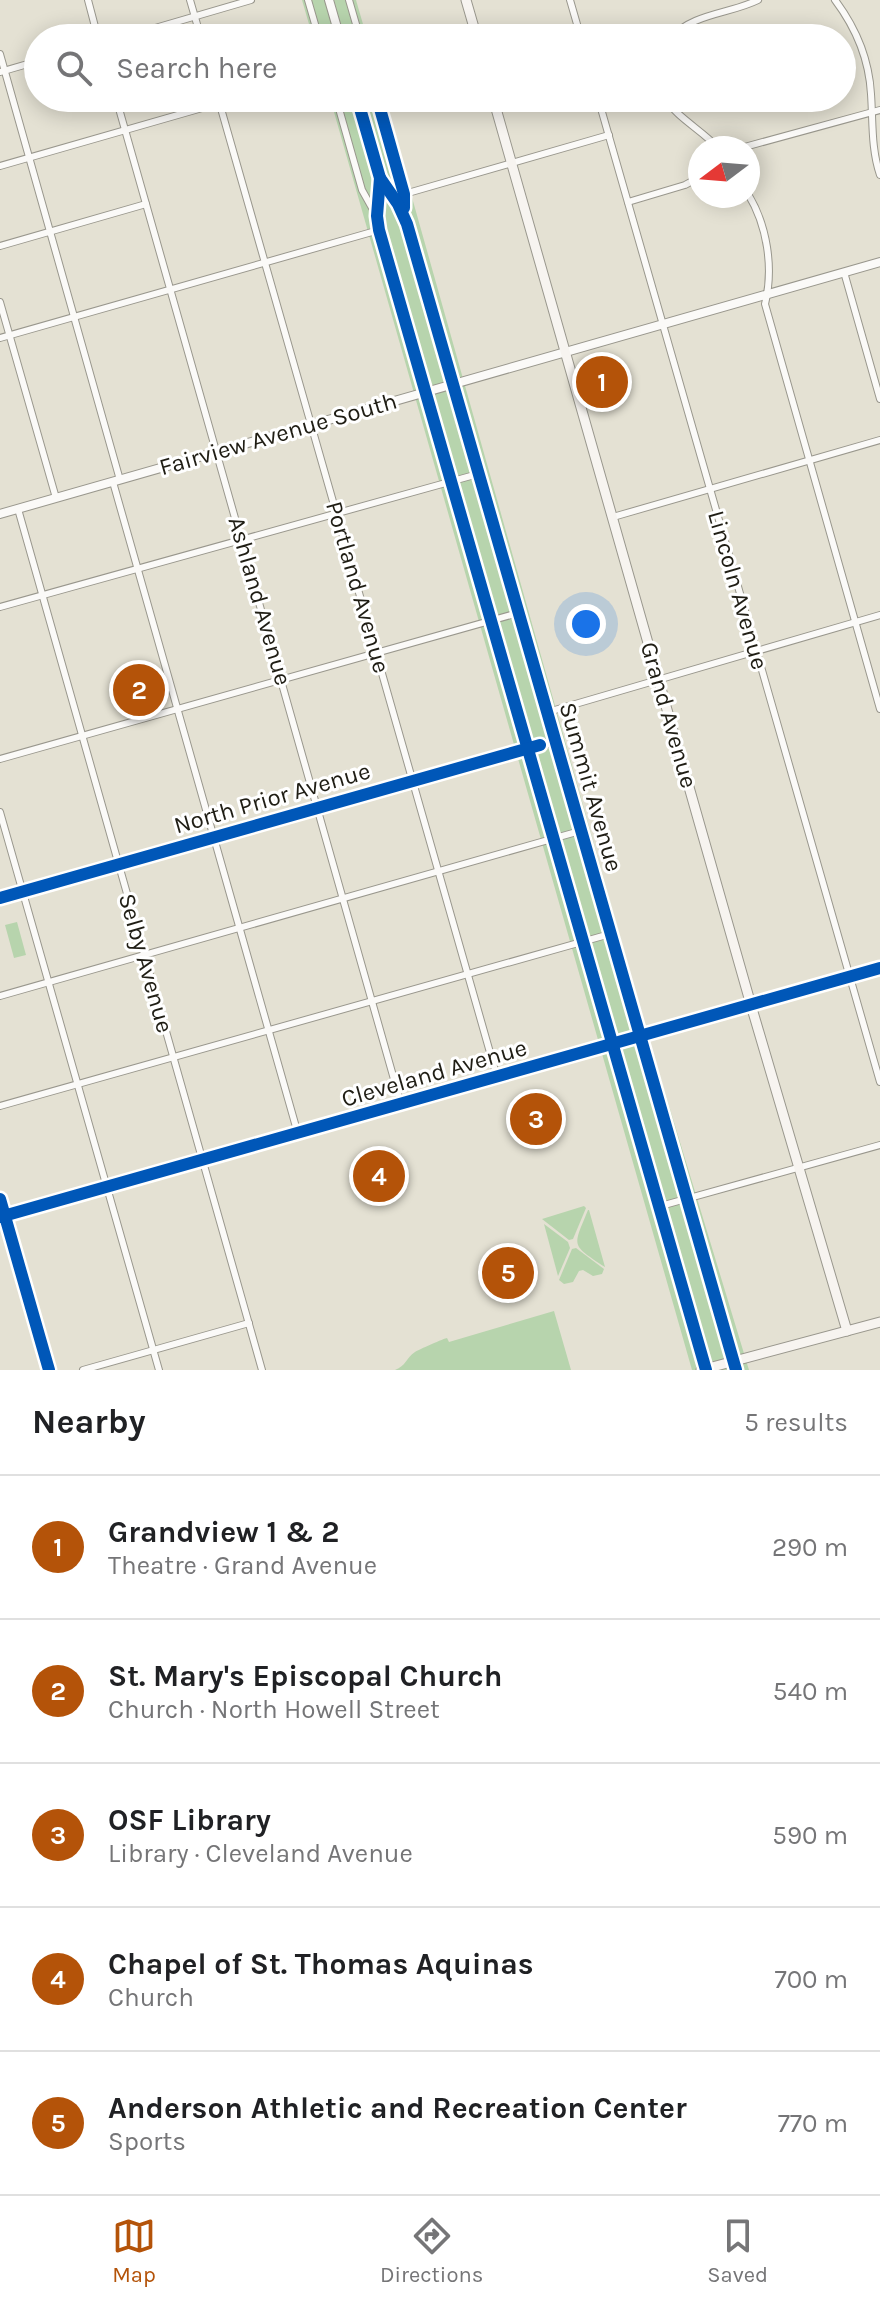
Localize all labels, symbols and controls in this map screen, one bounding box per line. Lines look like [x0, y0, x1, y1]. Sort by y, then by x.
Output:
search box [24, 24, 856, 112]
icon: search [52, 46, 96, 90]
text: Search here [116, 50, 277, 86]
north arrow [688, 136, 760, 208]
pin: 1 [576, 352, 628, 412]
street label: Fairview Avenue South [156, 387, 400, 481]
street label: Portland Avenue [320, 498, 396, 676]
street label: Lincoln Avenue [702, 507, 774, 673]
street label: Ashland Avenue [223, 513, 297, 689]
your location [566, 604, 606, 644]
street label: Grand Avenue [635, 639, 703, 791]
pin: 2 [113, 660, 165, 720]
street label: Summit Avenue [553, 699, 629, 875]
street label: North Prior Avenue [171, 757, 373, 839]
street label: Selby Avenue [113, 890, 179, 1036]
street label: Cleveland Avenue [338, 1033, 530, 1113]
pin: 3 [510, 1089, 562, 1149]
pin: 4 [353, 1146, 405, 1206]
pin: 5 [482, 1243, 534, 1303]
text: Nearby [32, 1402, 146, 1442]
text: 5 results [744, 1407, 848, 1438]
text: Grandview 1 & 2 [108, 1514, 339, 1550]
text: 1 [53, 1532, 63, 1563]
text: 290 m [772, 1532, 848, 1563]
text: Theatre · Grand Avenue [108, 1550, 377, 1581]
text: St. Mary's Episcopal Church [108, 1658, 502, 1694]
text: 2 [50, 1676, 66, 1707]
text: 540 m [773, 1676, 848, 1707]
text: Church · North Howell Street [108, 1694, 440, 1725]
text: OSF Library [108, 1802, 271, 1838]
text: 3 [50, 1820, 66, 1851]
text: 590 m [772, 1820, 848, 1851]
text: Library · Cleveland Avenue [108, 1838, 413, 1869]
text: Chapel of St. Thomas Aquinas [108, 1946, 534, 1982]
text: 4 [50, 1964, 66, 1995]
text: 700 m [774, 1964, 848, 1995]
text: Church [108, 1982, 194, 2013]
text: Anderson Athletic and Recreation Center [108, 2090, 687, 2126]
text: 5 [50, 2108, 66, 2139]
text: 770 m [778, 2108, 848, 2139]
text: Sports [108, 2126, 186, 2157]
tab: Map [112, 2214, 156, 2288]
tab: Directions [380, 2214, 483, 2288]
tab: Saved [707, 2214, 768, 2288]

